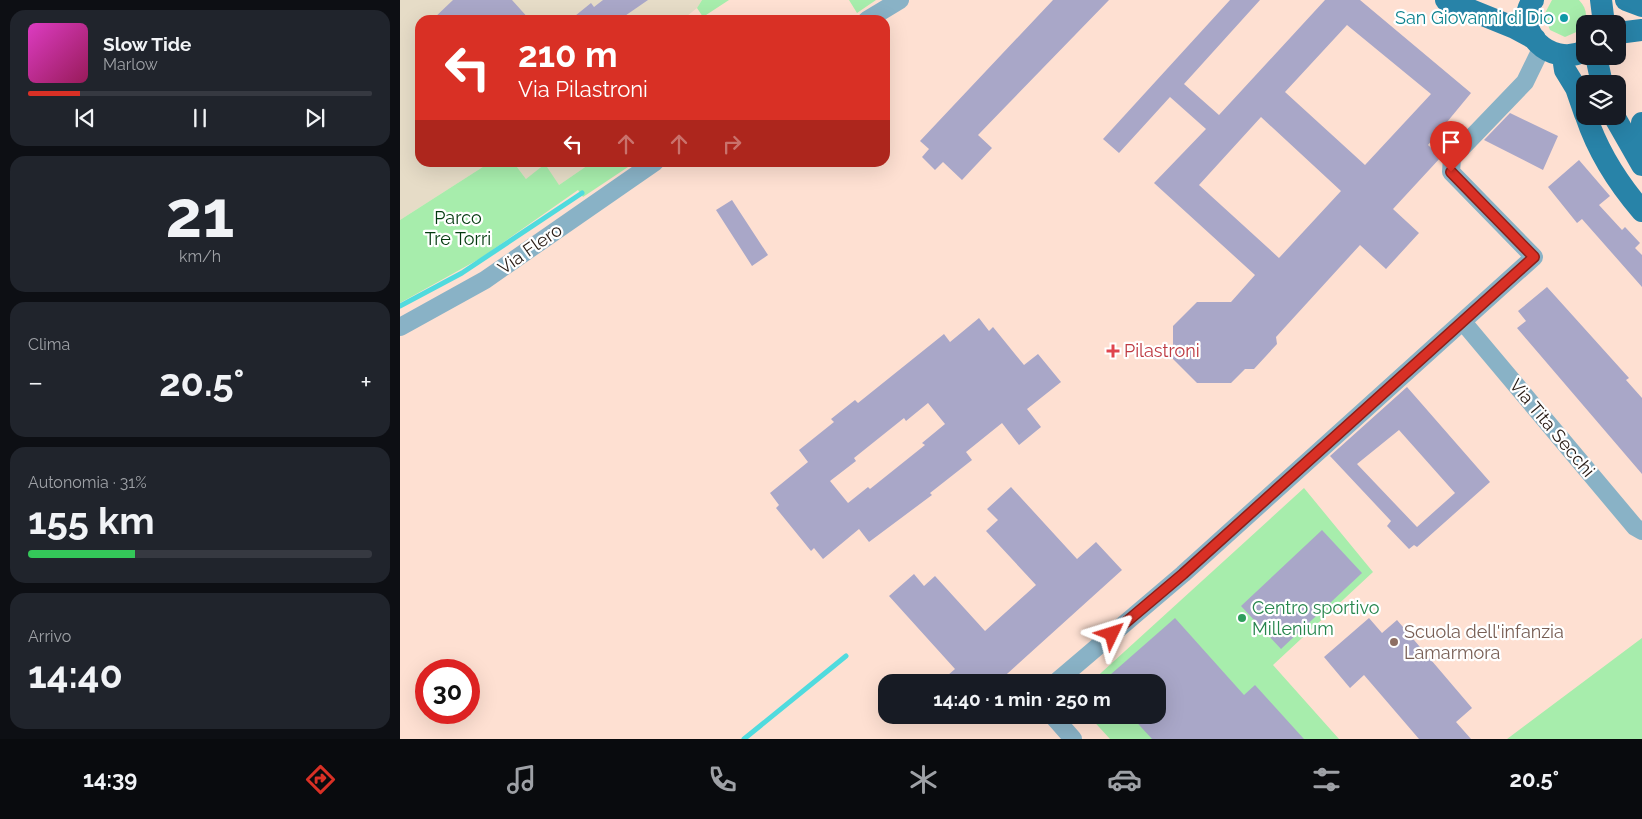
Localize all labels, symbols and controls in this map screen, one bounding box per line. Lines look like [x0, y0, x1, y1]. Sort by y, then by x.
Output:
place label: San Giovanni di Dio [1395, 7, 1554, 28]
marker: San Giovanni di Dio [1558, 12, 1570, 24]
map controls [1576, 15, 1626, 125]
button: search [1576, 15, 1626, 65]
text: Slow Tide [103, 33, 192, 55]
text: 210 m [518, 34, 618, 75]
icon: left [435, 35, 500, 100]
text: Marlow [103, 55, 158, 74]
button: layers [1576, 75, 1626, 125]
text: Via Pilastroni [518, 76, 648, 102]
icon: previous [71, 104, 99, 132]
icon: pause [186, 104, 214, 132]
icon: next [301, 104, 329, 132]
pin [1430, 121, 1472, 172]
icon: arrive [1437, 128, 1465, 156]
icon: left [559, 130, 587, 158]
icon: ahead [612, 130, 640, 158]
icon: ahead [665, 130, 693, 158]
icon: right [718, 130, 746, 158]
text: 21 [166, 176, 234, 252]
park label: Parco Tre Torri [425, 207, 491, 249]
street label: Via Flero [494, 219, 566, 278]
text: km/h [179, 247, 221, 266]
text: Clima [28, 335, 70, 354]
place label: Pilastroni [1124, 340, 1200, 361]
marker: Pilastroni [1106, 344, 1120, 358]
text: 20.5° [159, 360, 244, 405]
text: − [28, 366, 43, 399]
text: + [360, 366, 372, 399]
street label: Via Tita Secchi [1505, 375, 1599, 481]
text: Autonomia · 31% [28, 473, 147, 492]
text: 155 km [28, 498, 155, 543]
place label: Centro sportivo Millenium [1252, 597, 1380, 639]
position arrow [1085, 607, 1137, 659]
marker: Centro sportivo Millenium [1236, 612, 1248, 624]
place label: Scuola dell'infanzia Lamarmora [1404, 621, 1564, 663]
text: Arrivo [28, 627, 71, 646]
marker: Scuola dell'infanzia Lamarmora [1388, 636, 1400, 648]
text: 14:40 [28, 652, 123, 697]
speed limit sign: 30 [415, 659, 480, 724]
text: 14:40 · 1 min · 250 m [933, 688, 1111, 710]
icon: directions [303, 762, 338, 797]
icon: music [504, 762, 539, 797]
icon: phone [705, 762, 740, 797]
icon: climate [906, 762, 941, 797]
icon: car [1107, 762, 1142, 797]
icon: filters [1309, 762, 1344, 797]
text: 14:39 [83, 766, 137, 792]
text: 20.5° [1510, 766, 1559, 792]

